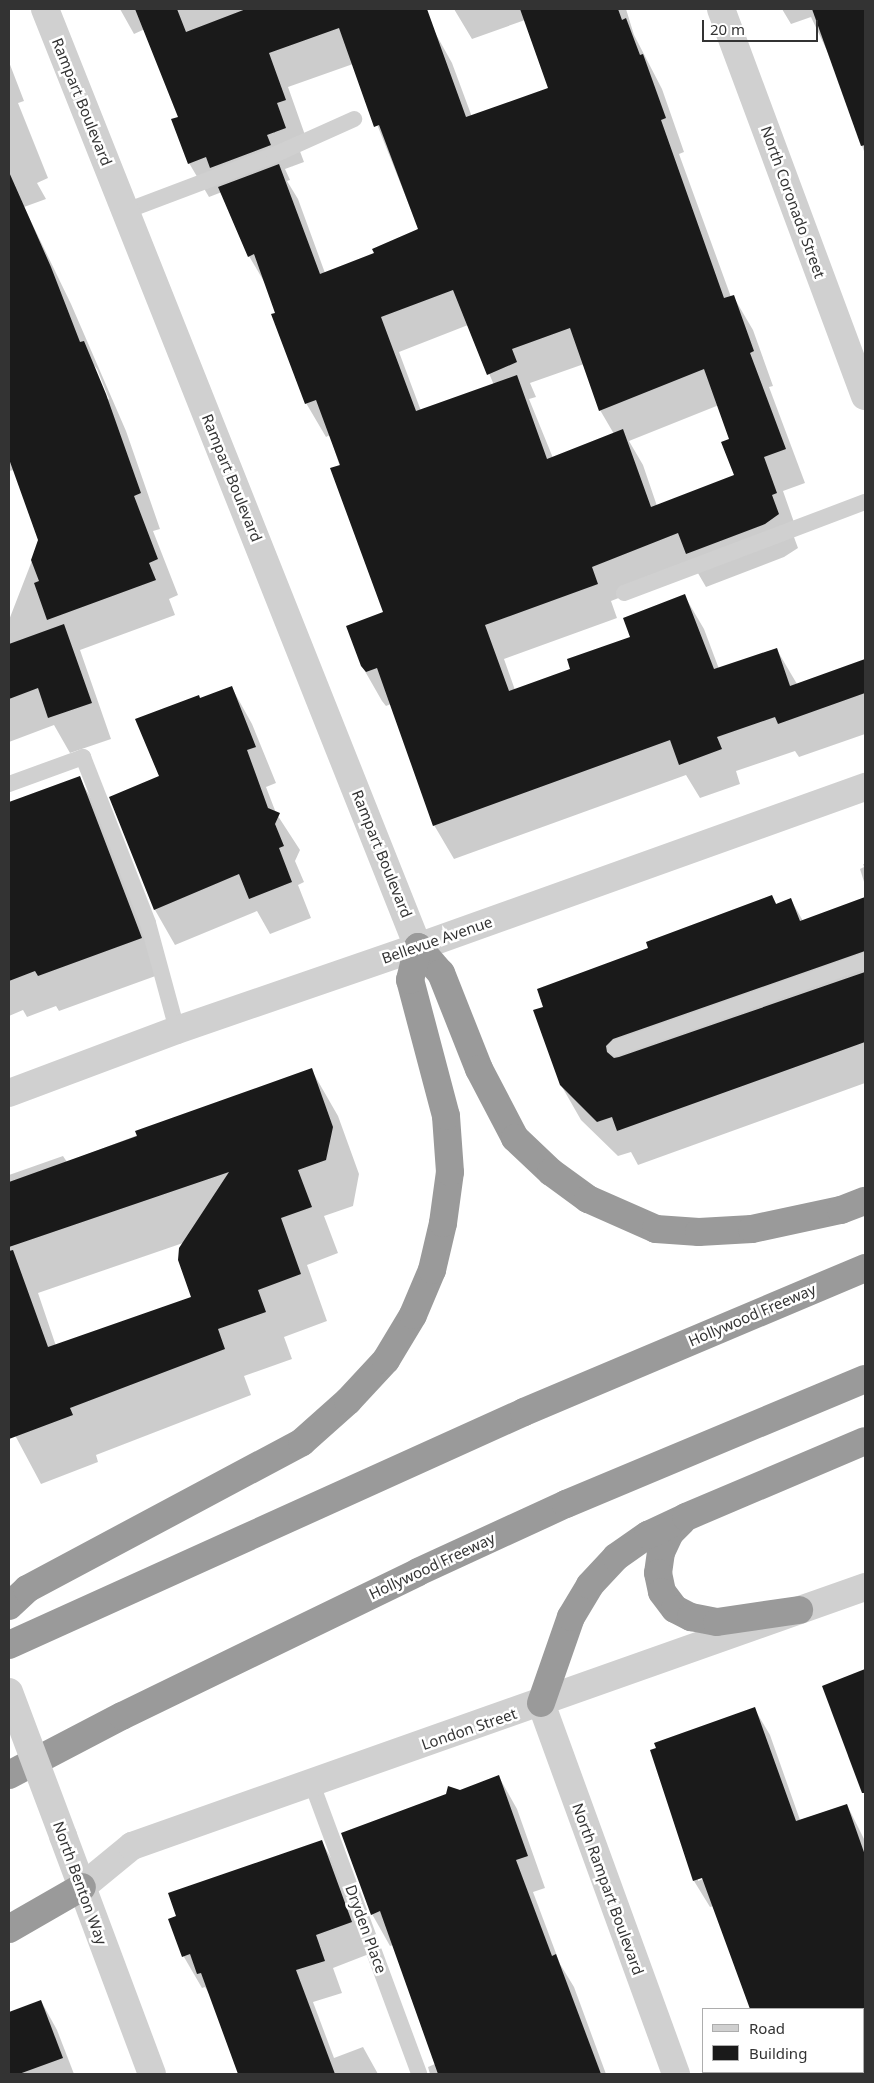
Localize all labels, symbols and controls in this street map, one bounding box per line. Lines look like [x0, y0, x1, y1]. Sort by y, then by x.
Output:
scale bar [704, 10, 820, 42]
text: 20 m [710, 19, 745, 39]
street label: Rampart Boulevard [48, 35, 116, 169]
street label: North Coronado Street [757, 123, 829, 281]
street label: Rampart Boulevard [198, 411, 266, 545]
street label: Rampart Boulevard [348, 787, 416, 921]
street label: Bellevue Avenue [379, 913, 495, 967]
street label: Hollywood Freeway [686, 1280, 818, 1350]
street label: Hollywood Freeway [366, 1529, 498, 1603]
street label: London Street [419, 1704, 519, 1754]
street label: North Rampart Boulevard [569, 1801, 647, 1977]
street label: North Benton Way [49, 1819, 111, 1947]
street label: Dryden Place [342, 1882, 390, 1976]
legend [702, 2008, 864, 2073]
text: Road [749, 2018, 785, 2038]
text: Building [749, 2043, 807, 2063]

